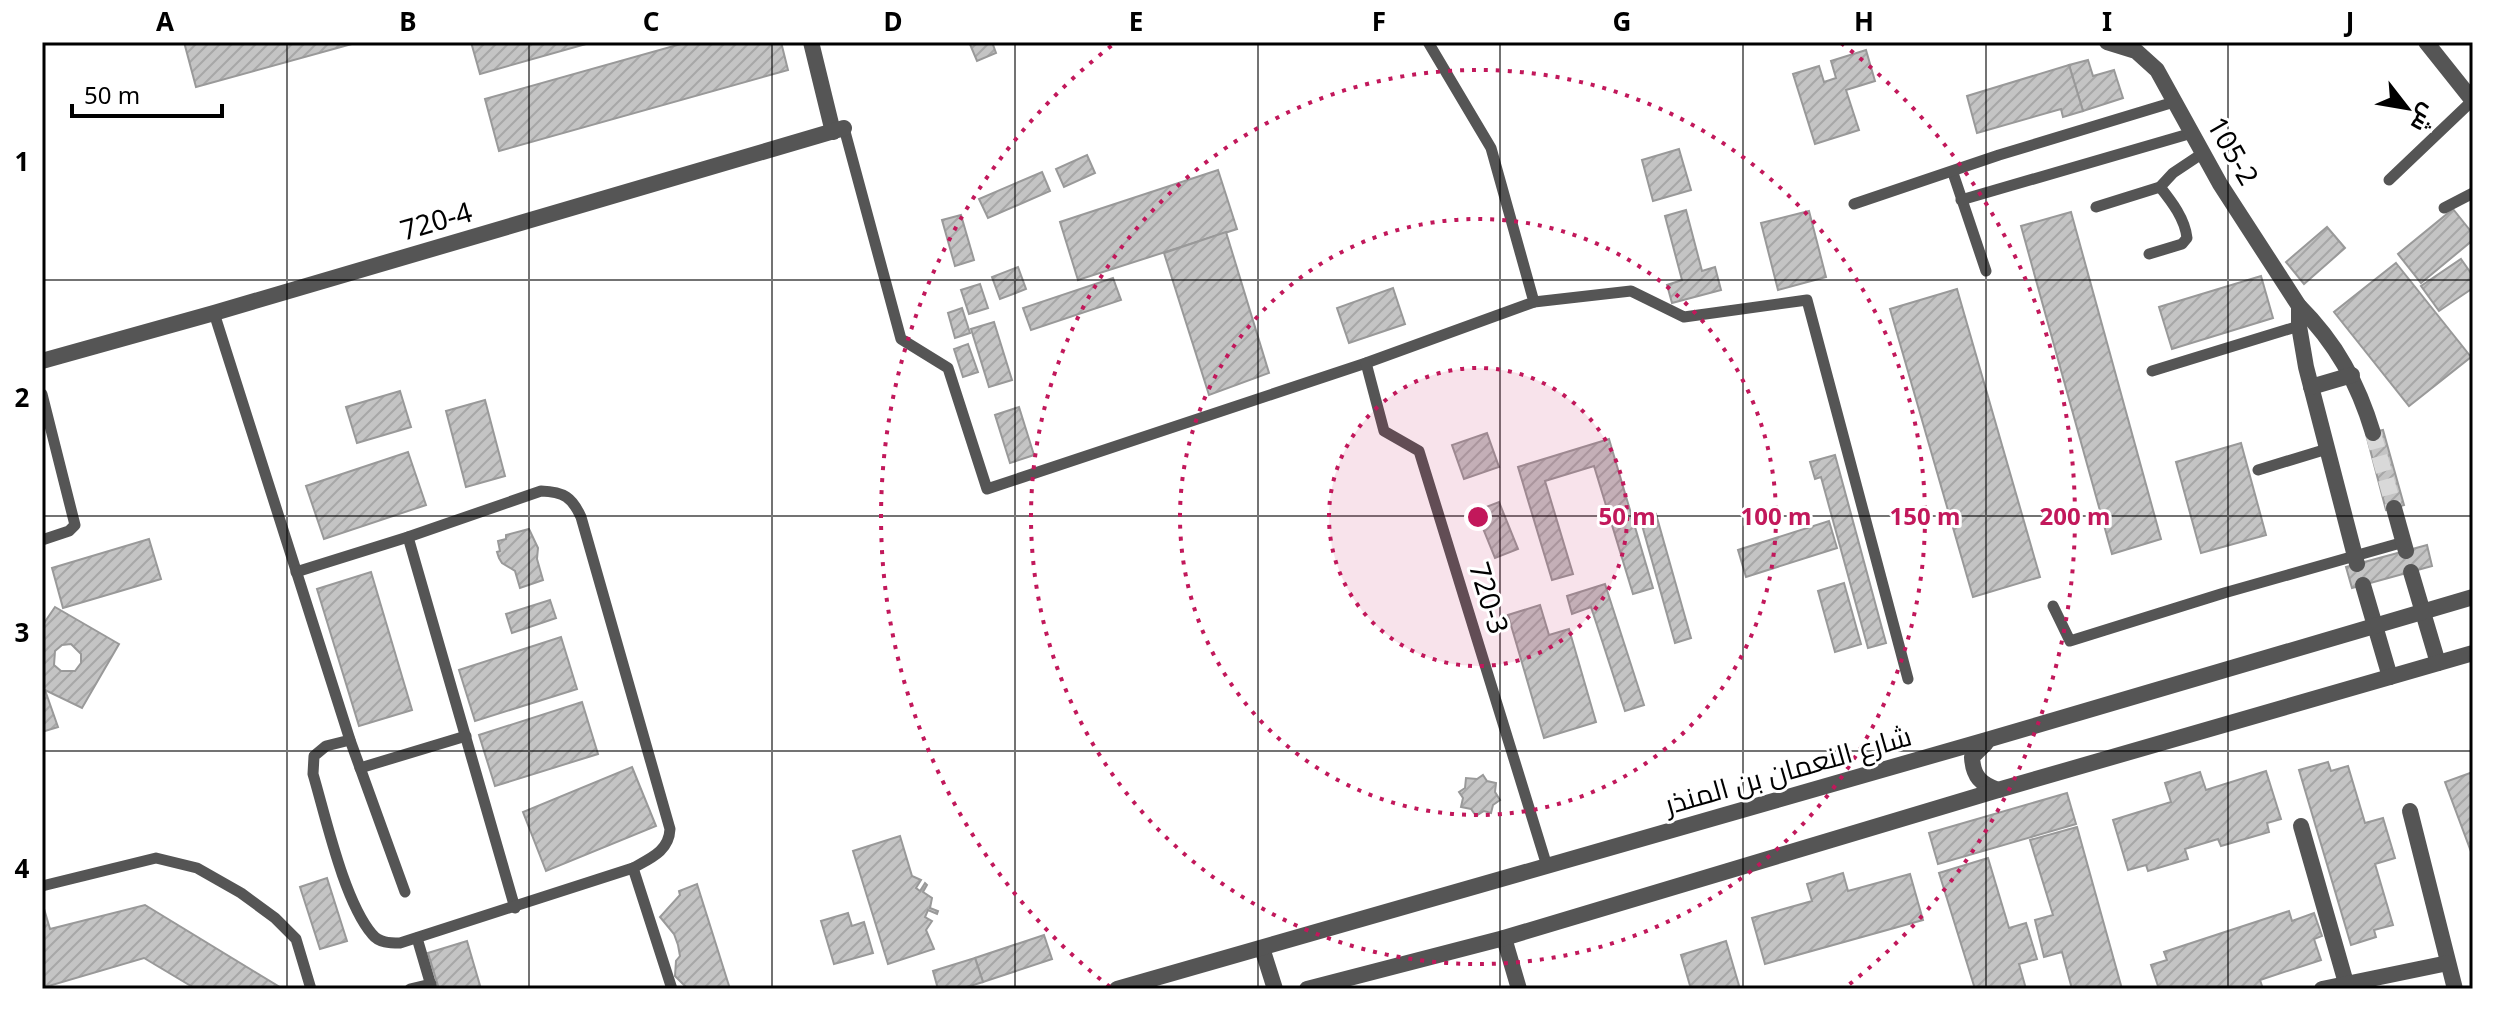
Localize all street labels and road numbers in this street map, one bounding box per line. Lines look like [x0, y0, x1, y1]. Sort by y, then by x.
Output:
street label: 105-2 [2199, 109, 2269, 192]
street label: 720-4 [395, 192, 476, 248]
street label: 720-3 [1461, 557, 1519, 638]
street label: شارع النعمان بن المنذر [1658, 716, 1916, 824]

